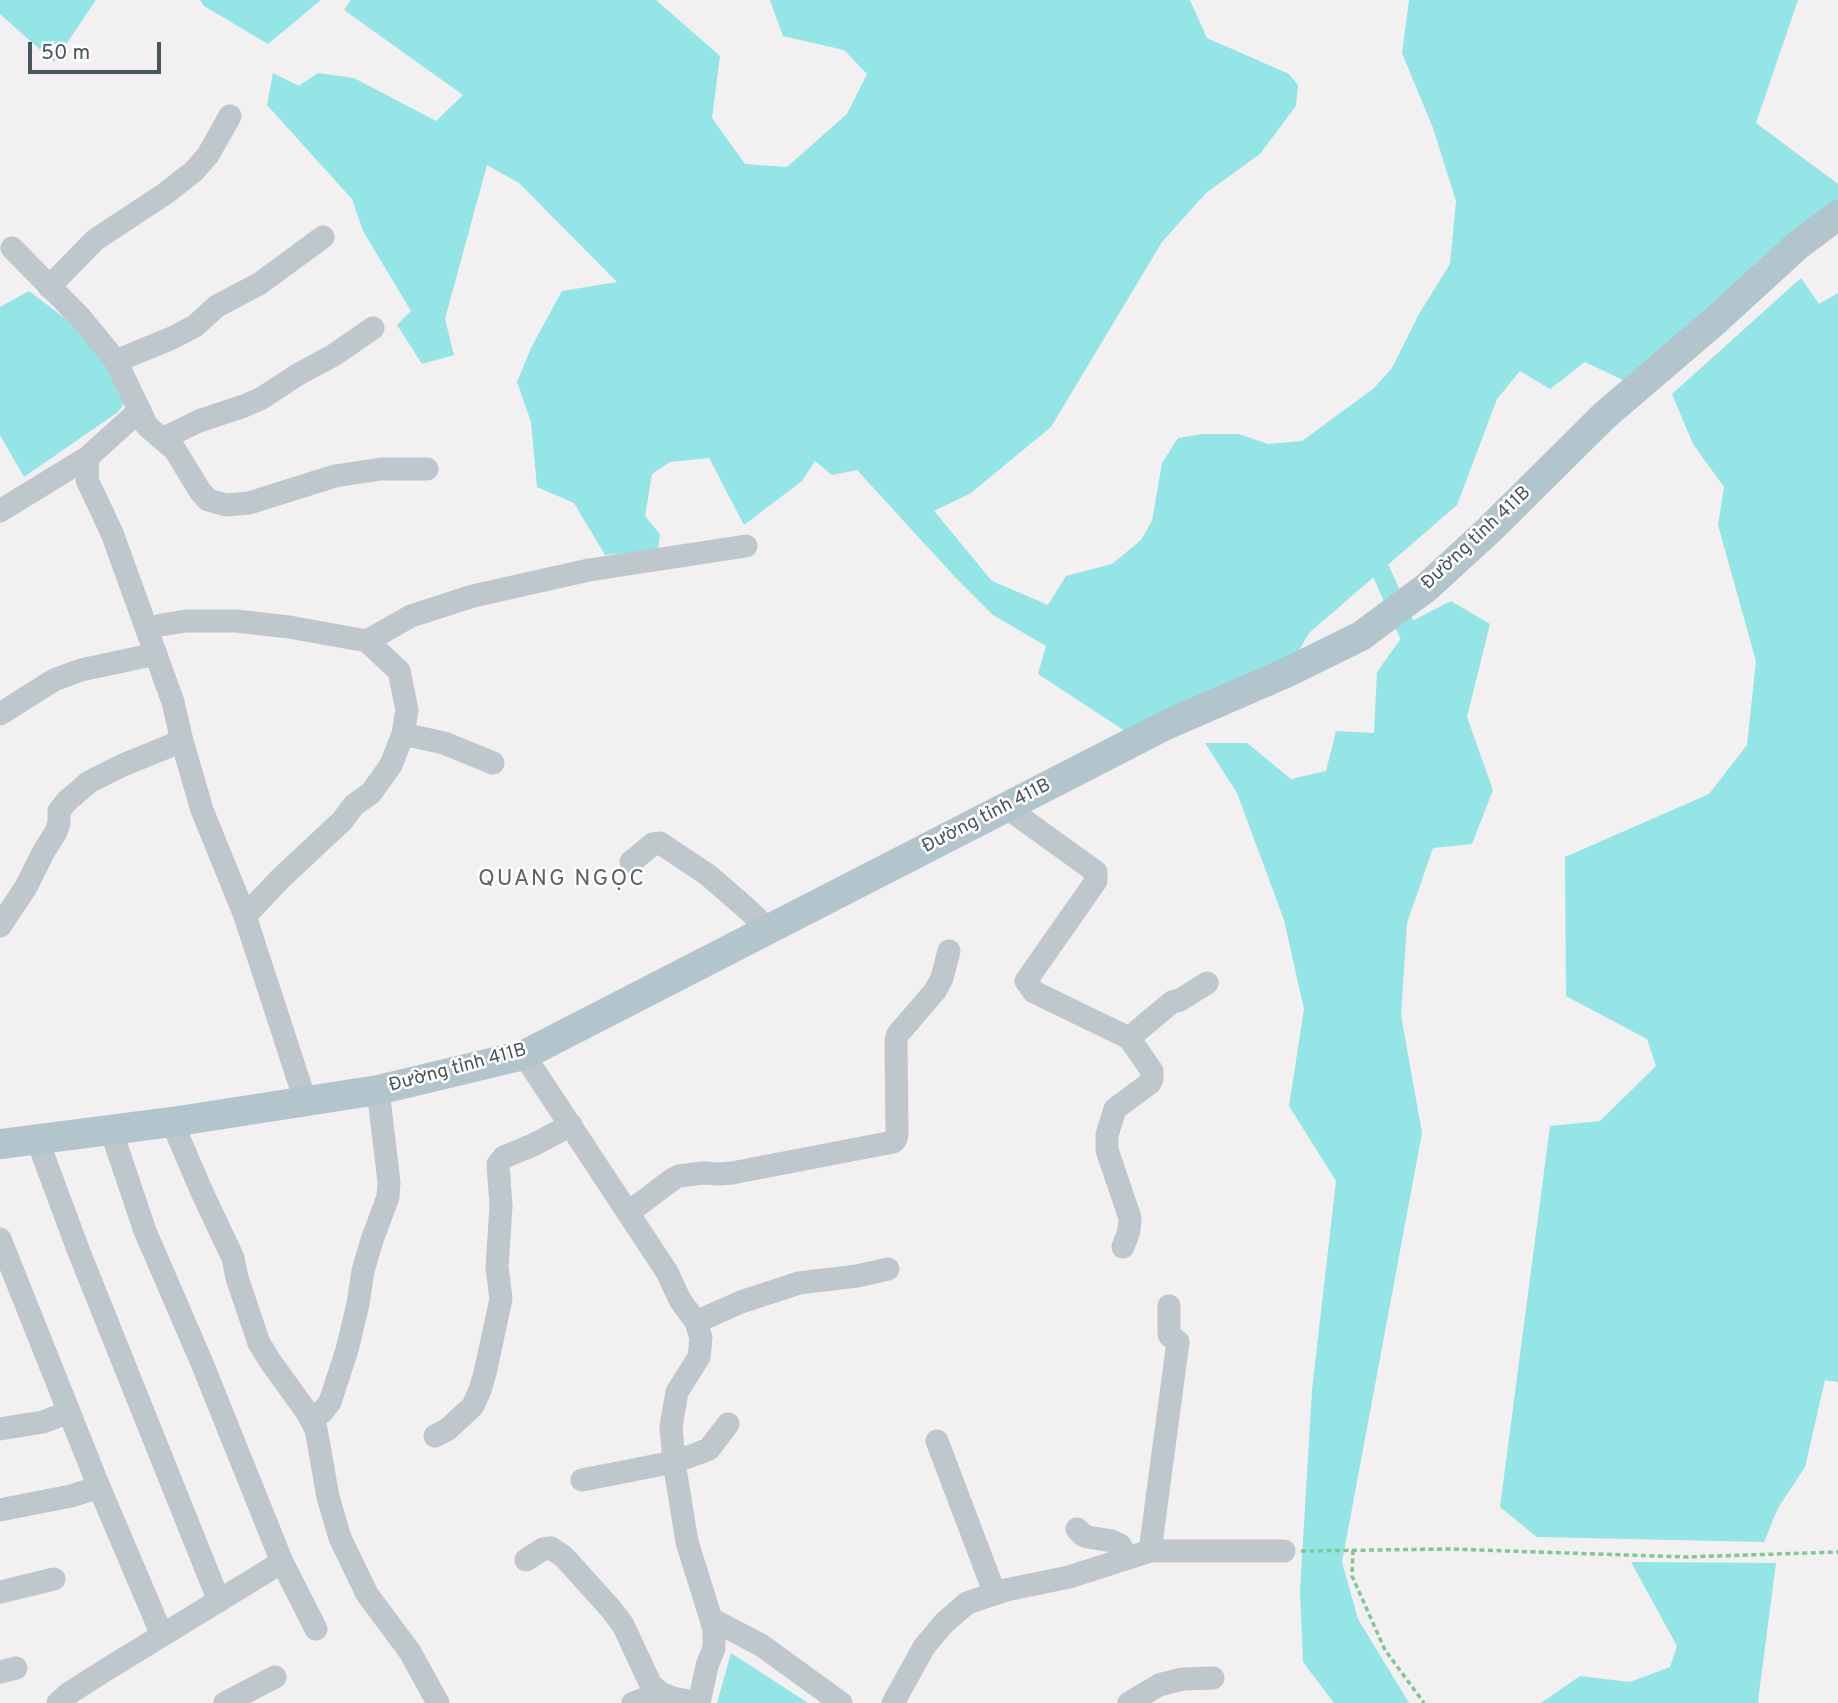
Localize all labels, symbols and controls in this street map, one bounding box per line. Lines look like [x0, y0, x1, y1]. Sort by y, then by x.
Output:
scale bar [32, 28, 164, 72]
text: 50 m [41, 40, 90, 67]
street label: Đường tỉnh 411B [1418, 482, 1536, 596]
street label: Đường tỉnh 411B [919, 775, 1055, 859]
district label: QUANG NGỌC [479, 866, 645, 894]
street label: Đường tỉnh 411B [387, 1040, 529, 1098]

